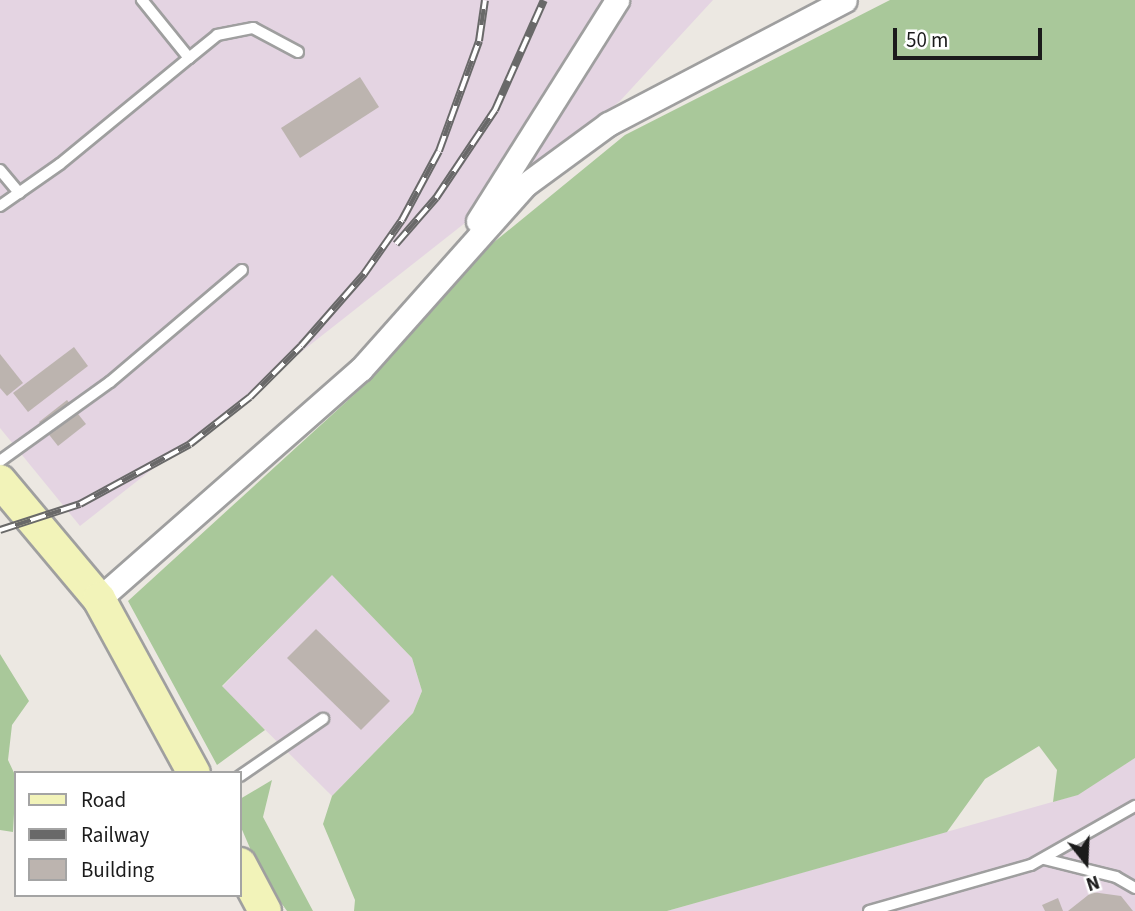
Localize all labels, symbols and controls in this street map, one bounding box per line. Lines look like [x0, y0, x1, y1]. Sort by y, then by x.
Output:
scale bar [897, 14, 1046, 58]
text: 50 m [906, 25, 948, 55]
legend [14, 771, 242, 897]
text: Road [81, 785, 126, 815]
text: Railway [81, 820, 149, 850]
north arrow [1051, 827, 1121, 897]
text: Building [81, 855, 154, 885]
text: N [1082, 868, 1103, 897]

